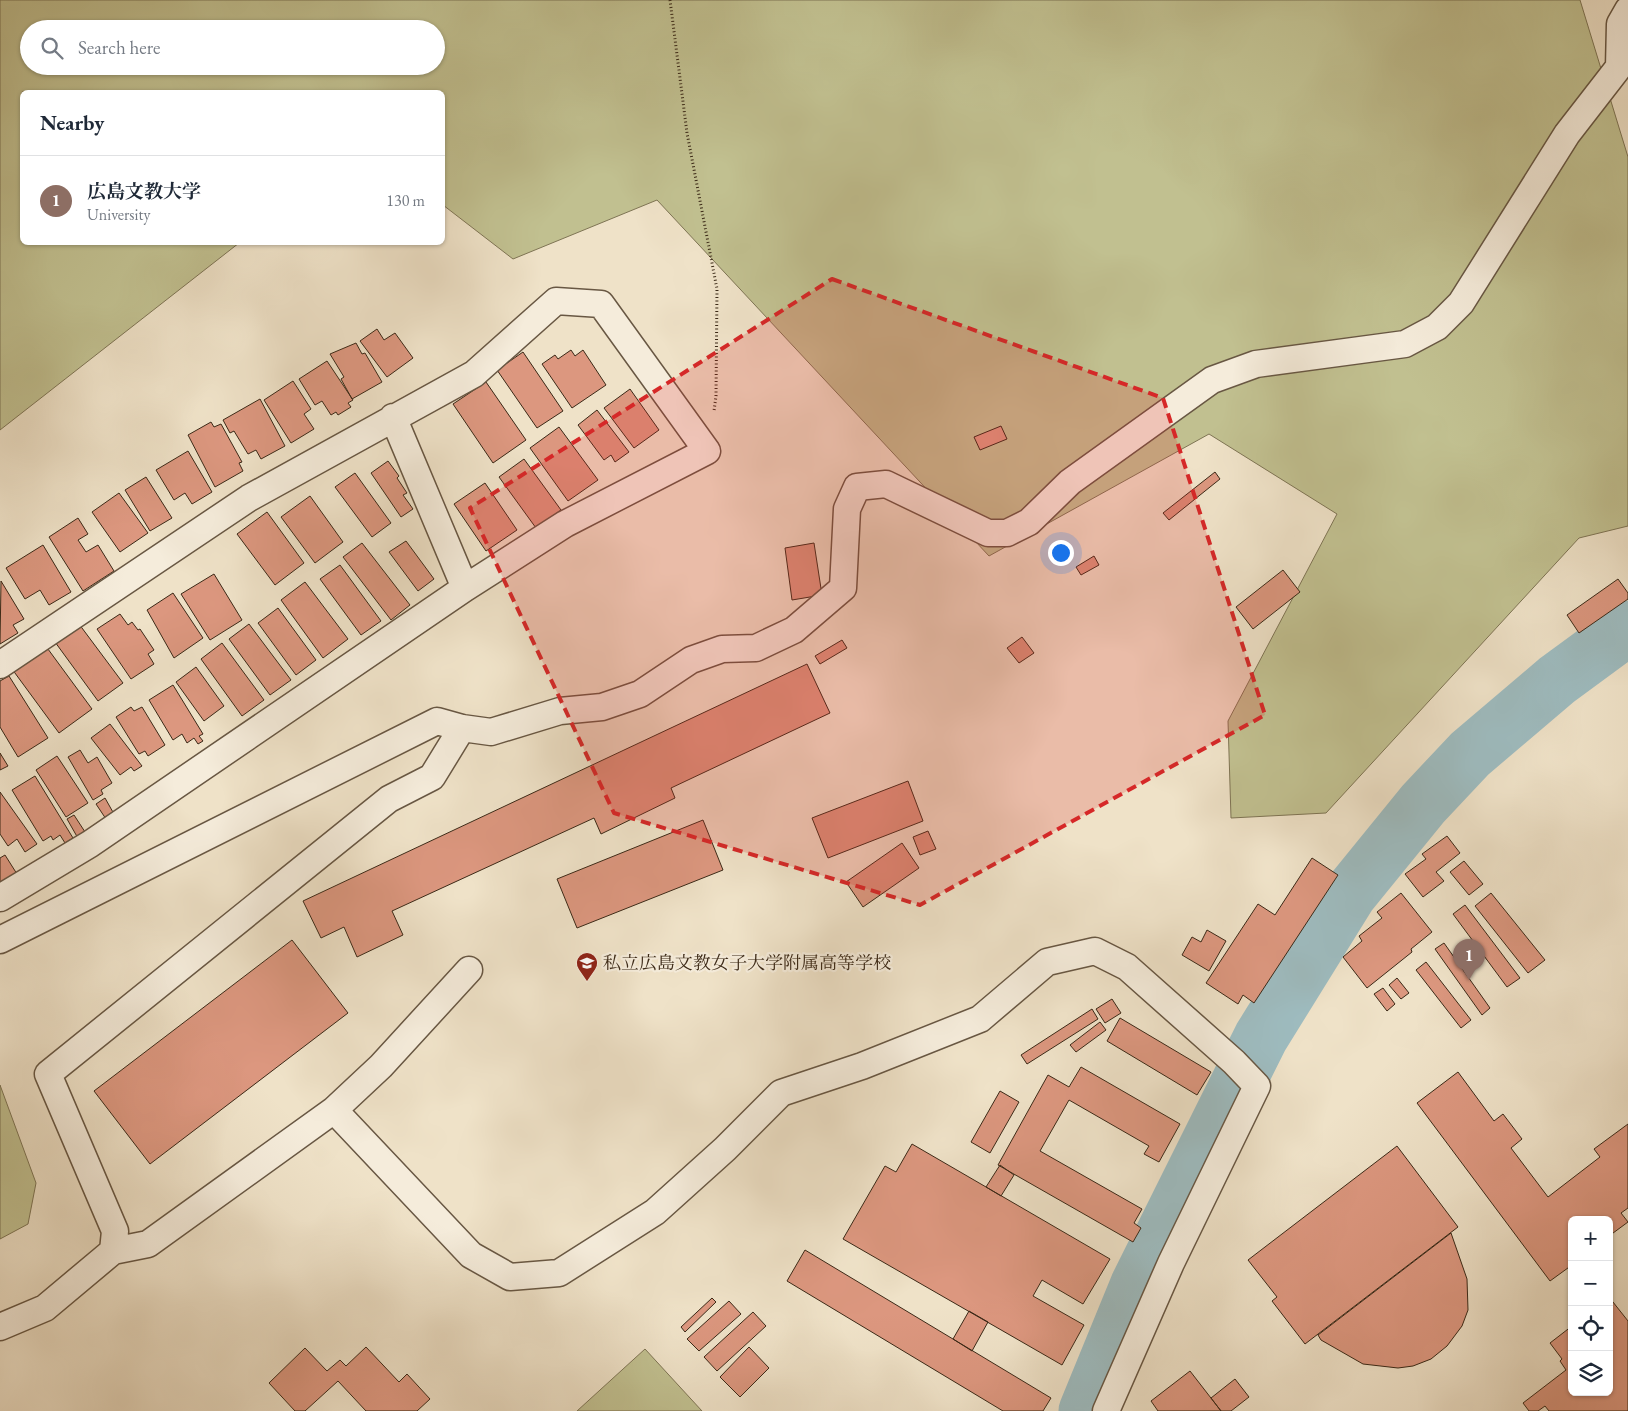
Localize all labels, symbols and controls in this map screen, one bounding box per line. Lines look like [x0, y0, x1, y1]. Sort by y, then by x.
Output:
search box [20, 20, 445, 75]
icon: search [38, 34, 66, 62]
text: Search here [78, 35, 160, 60]
text: Nearby [40, 109, 104, 136]
text: 広島文教大学 [87, 179, 201, 204]
text: 1 [52, 190, 60, 211]
text: 130 m [386, 190, 425, 211]
text: University [87, 204, 151, 225]
your location [1048, 540, 1074, 566]
pin: 1 [1453, 939, 1485, 980]
school or university icon: 私立広島文教女子大学附属高等学校 [575, 951, 599, 982]
place label: 私立広島文教女子大学附属高等学校 [603, 951, 891, 974]
map controls [1568, 1216, 1613, 1396]
button: + [1568, 1216, 1613, 1261]
button: − [1568, 1261, 1613, 1306]
button: locate [1568, 1306, 1613, 1351]
button: layers [1568, 1351, 1613, 1396]

